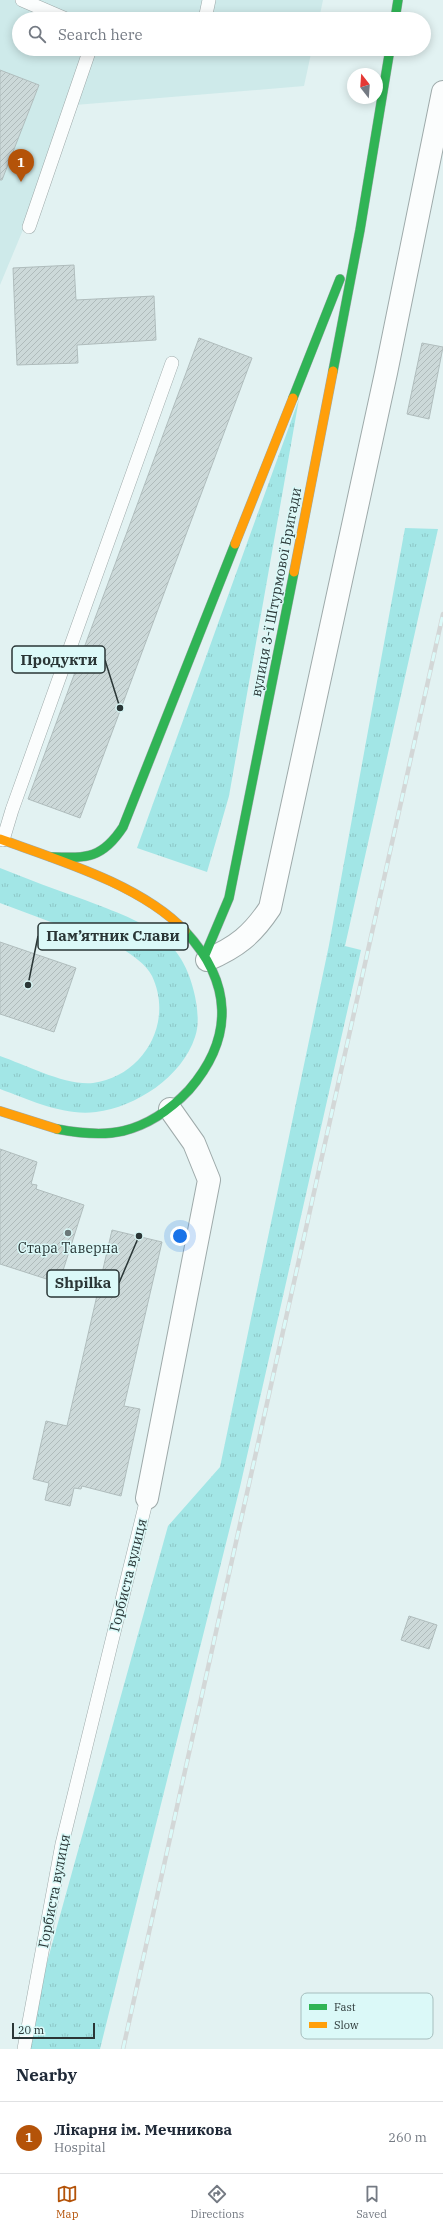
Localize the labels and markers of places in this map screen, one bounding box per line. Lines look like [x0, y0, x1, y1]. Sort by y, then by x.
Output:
pin: 1 [8, 149, 34, 182]
callout: Продукти [12, 646, 105, 673]
callout: Пам’ятник Слави [38, 923, 188, 950]
marker: Стара Таверна [63, 1228, 73, 1238]
place label: Стара Таверна [18, 1239, 119, 1257]
callout: Shpilka [47, 1270, 119, 1297]

